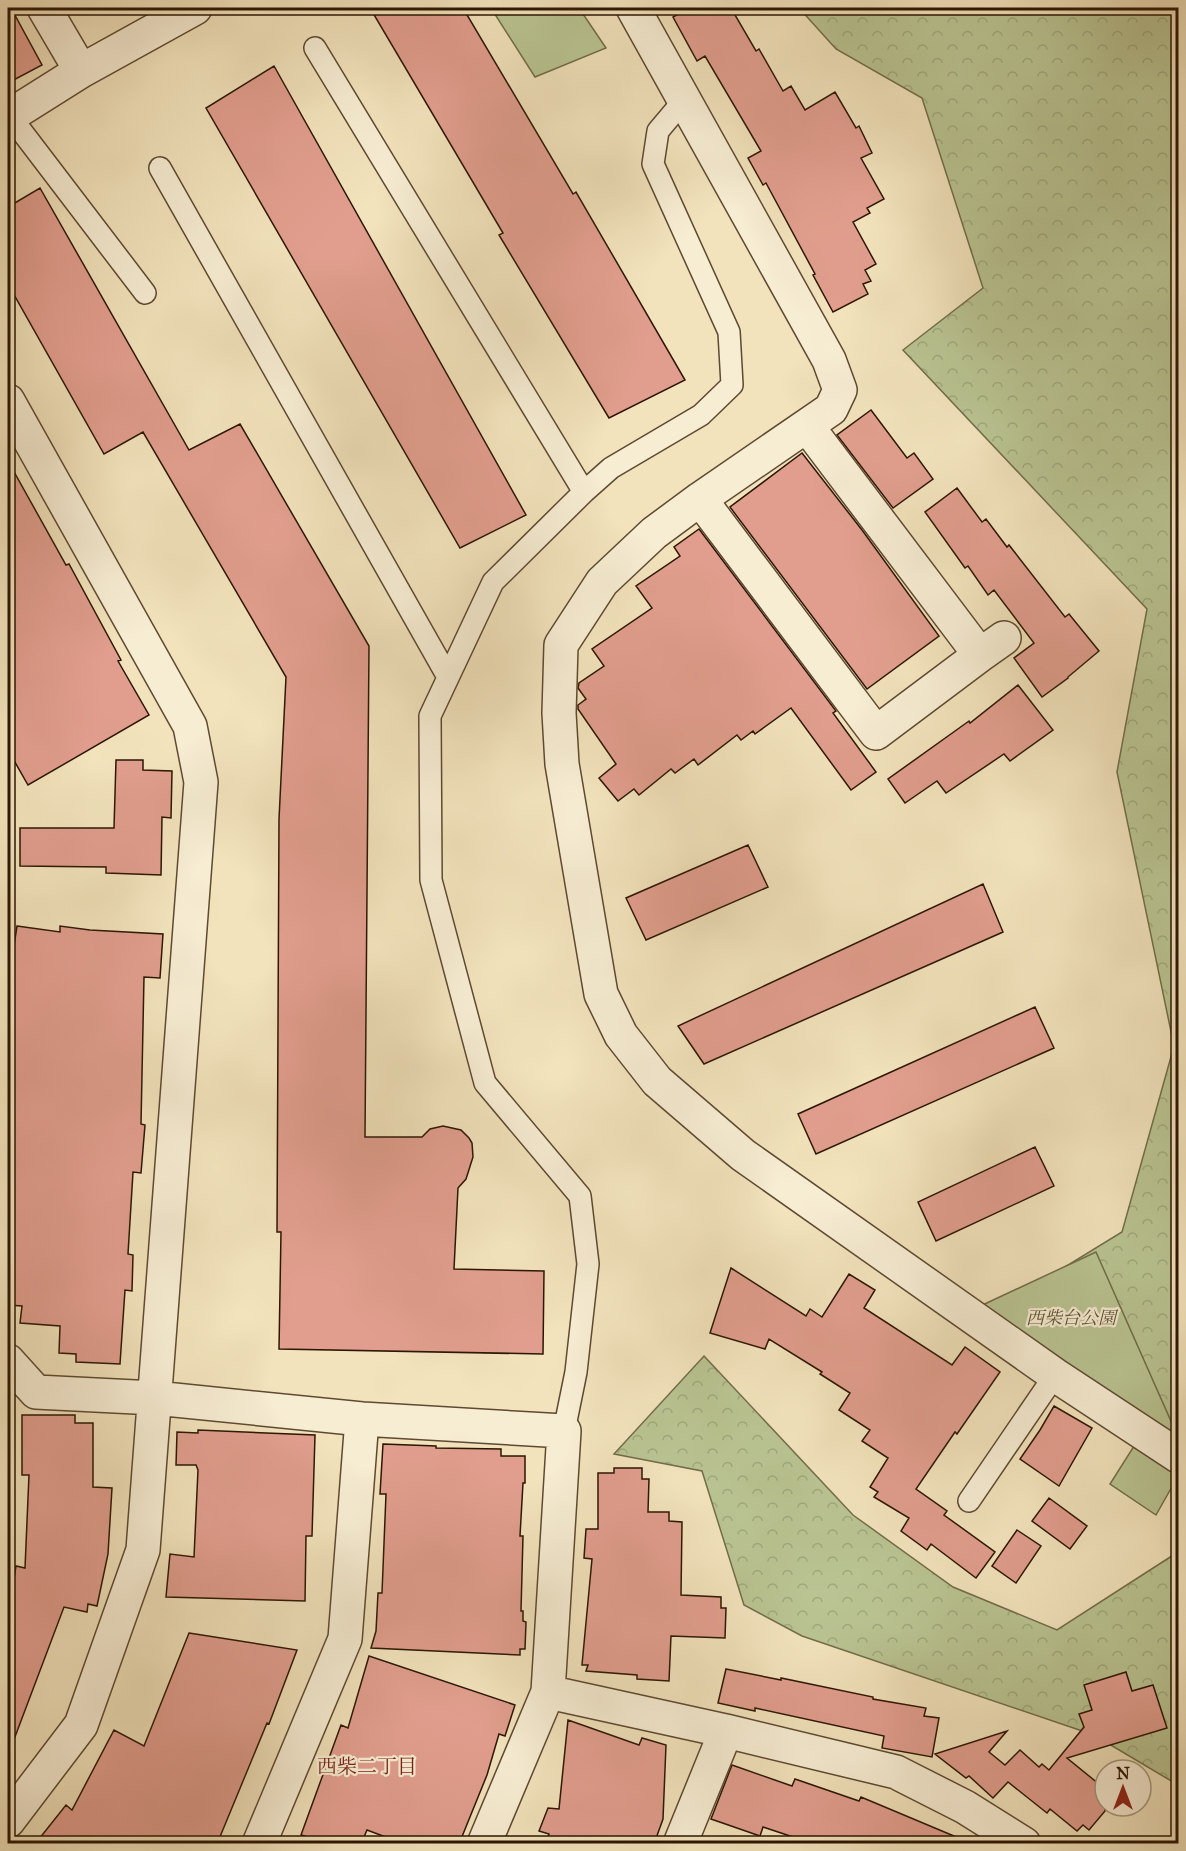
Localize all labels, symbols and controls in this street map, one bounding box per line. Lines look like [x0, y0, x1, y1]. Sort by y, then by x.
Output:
park label: 西柴台公園 [1026, 1307, 1119, 1329]
district label: 西柴二丁目 [317, 1754, 417, 1778]
north arrow [1093, 1758, 1153, 1818]
text: N [1116, 1764, 1130, 1783]

